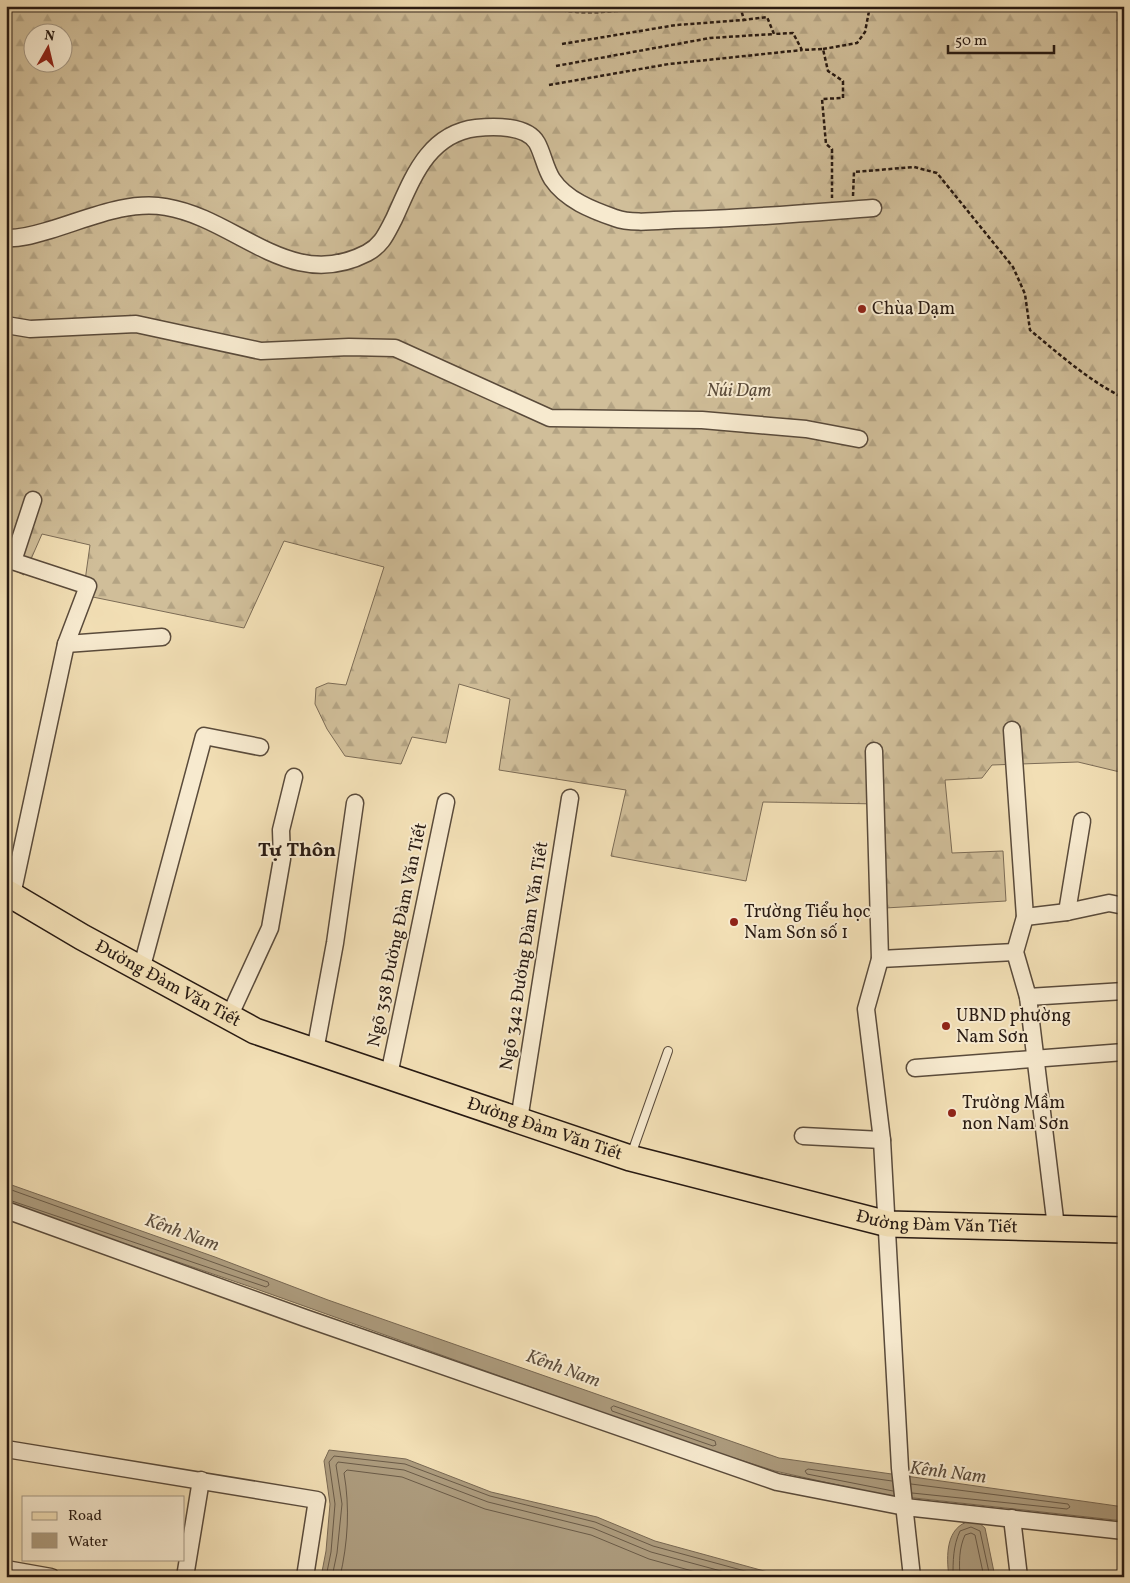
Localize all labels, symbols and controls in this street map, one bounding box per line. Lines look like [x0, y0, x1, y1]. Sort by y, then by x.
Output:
north arrow [22, 22, 72, 72]
scale bar [948, 22, 1054, 54]
text: N [43, 26, 56, 47]
text: 50 m [955, 31, 987, 52]
place label: Chùa Dạm [872, 297, 955, 322]
marker: Chùa Dạm [856, 303, 868, 315]
park label: Núi Dạm [707, 379, 771, 404]
street label: Ngõ 358 Đường Đàm Văn Tiết [362, 820, 434, 1050]
district label: Tự Thôn [258, 837, 336, 865]
street label: Ngõ 342 Đường Đàm Văn Tiết [495, 840, 555, 1072]
place label: Trường Tiểu học Nam Sơn số 1 [744, 900, 871, 946]
marker: Trường Tiểu học Nam Sơn số 1 [728, 916, 740, 928]
street label: Đường Đàm Văn Tiết [90, 934, 245, 1033]
place label: UBND phường Nam Sơn [956, 1004, 1071, 1050]
marker: UBND phường Nam Sơn [940, 1020, 952, 1032]
street label: Đường Đàm Văn Tiết [464, 1091, 626, 1167]
place label: Trường Mầm non Nam Sơn [962, 1091, 1070, 1137]
marker: Trường Mầm non Nam Sơn [946, 1107, 958, 1119]
street label: Đường Đàm Văn Tiết [853, 1204, 1018, 1240]
water label: Kênh Nam [141, 1208, 223, 1258]
water label: Kênh Nam [522, 1344, 604, 1394]
water label: Kênh Nam [908, 1455, 988, 1491]
legend [22, 1496, 185, 1560]
text: Road [68, 1506, 102, 1527]
text: Water [68, 1532, 108, 1553]

